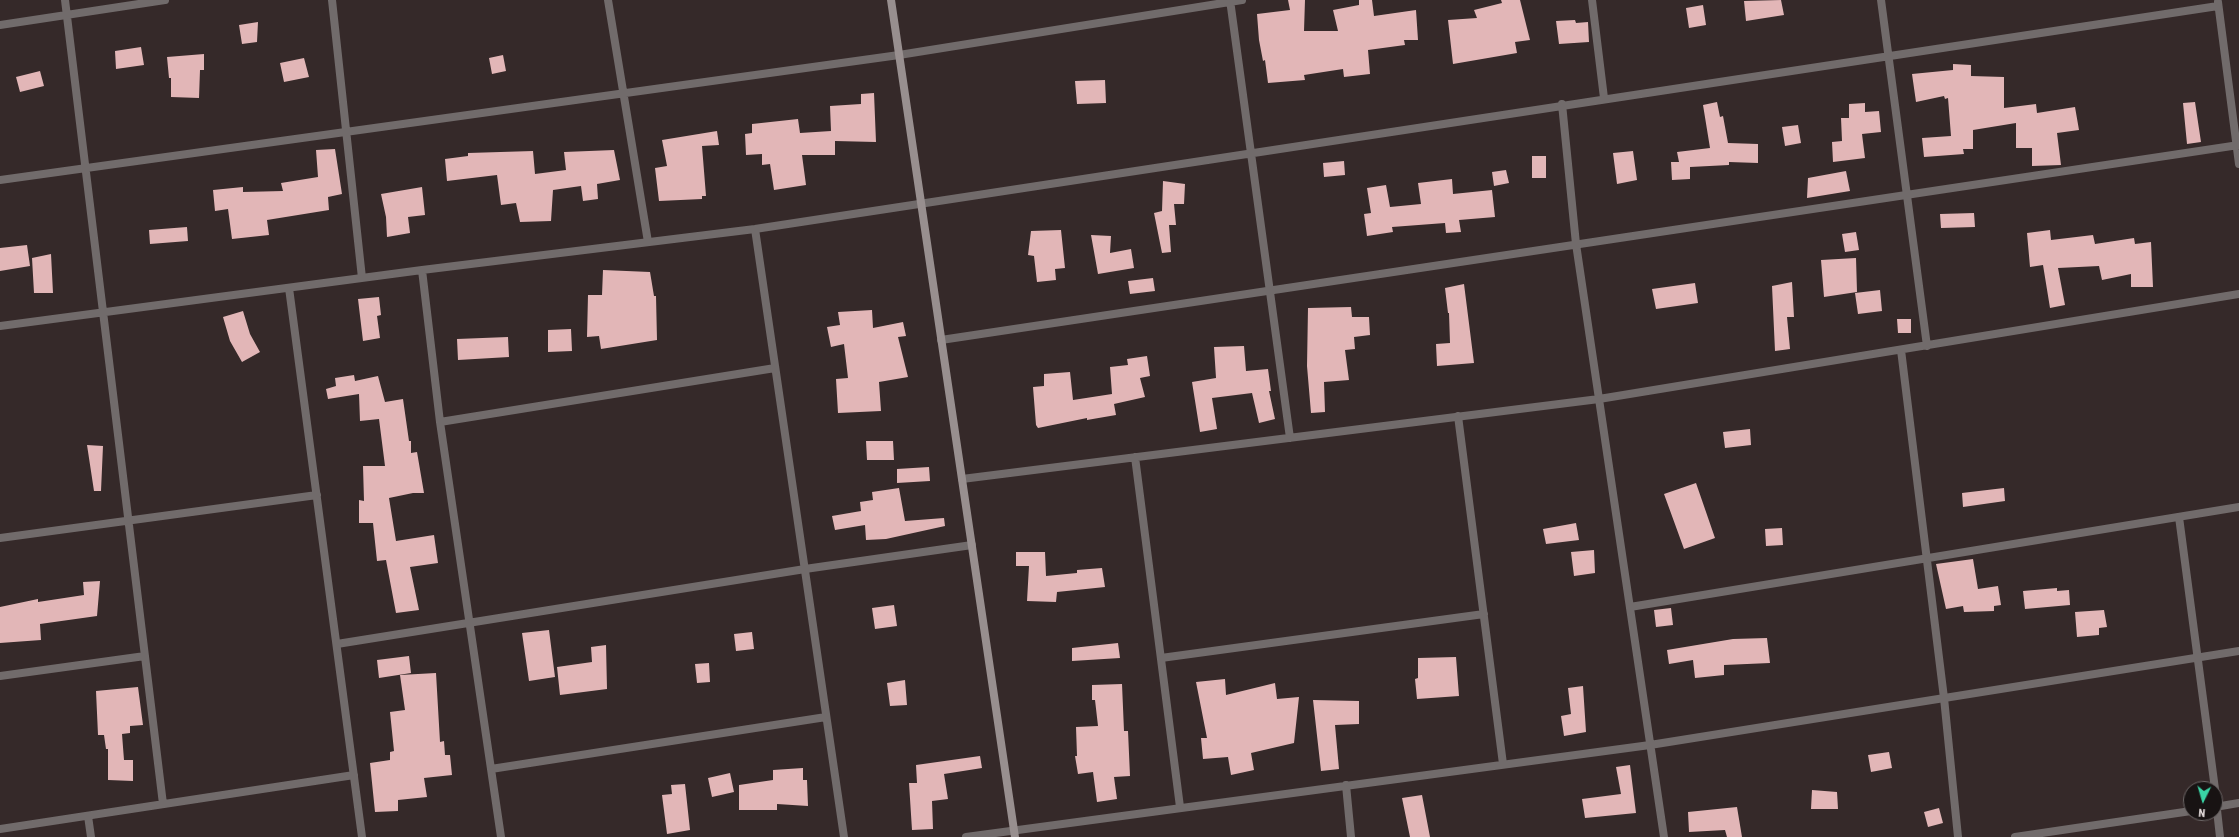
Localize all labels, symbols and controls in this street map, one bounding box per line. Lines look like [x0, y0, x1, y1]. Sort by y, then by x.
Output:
north arrow [2183, 781, 2223, 821]
text: N [2198, 806, 2206, 819]

